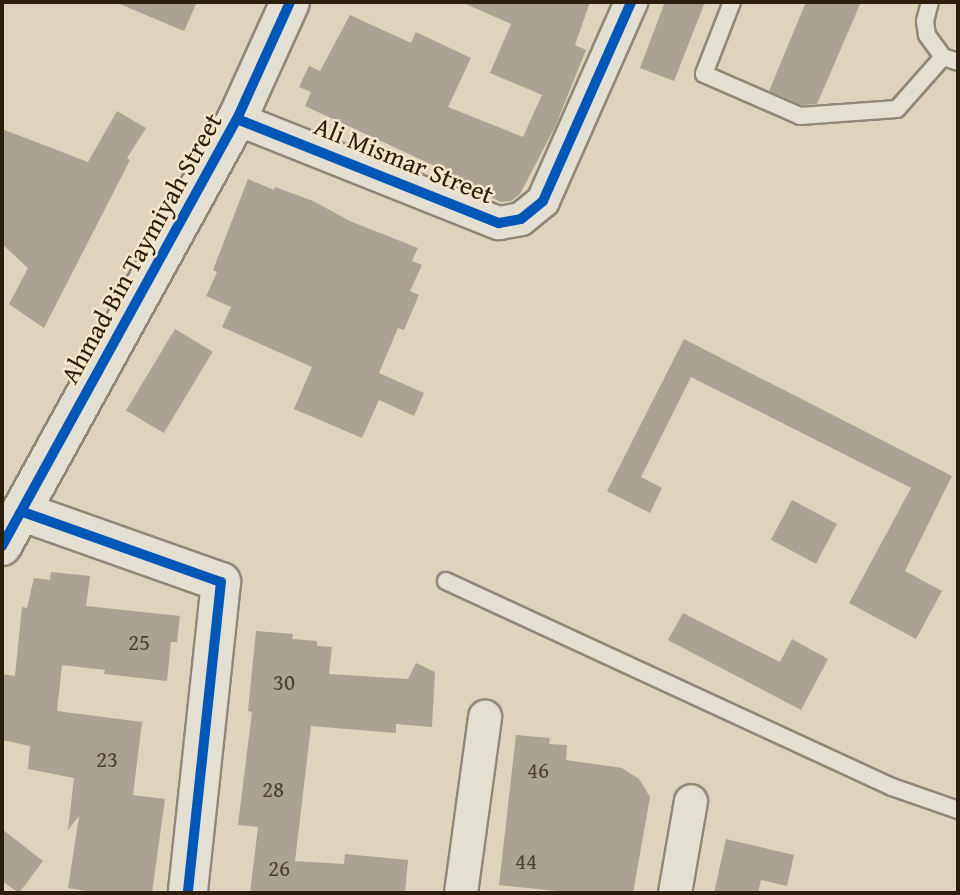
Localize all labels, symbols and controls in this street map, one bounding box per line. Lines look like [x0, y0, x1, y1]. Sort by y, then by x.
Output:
street label: Ahmad Bin Taymiyah Street [54, 107, 228, 389]
street label: Ali Mismar Street [310, 110, 498, 210]
house number: 25 [128, 628, 150, 656]
house number: 30 [273, 668, 295, 696]
house number: 23 [96, 745, 118, 773]
house number: 46 [527, 756, 549, 784]
house number: 28 [262, 775, 284, 803]
house number: 44 [515, 847, 537, 875]
house number: 26 [268, 854, 290, 882]

